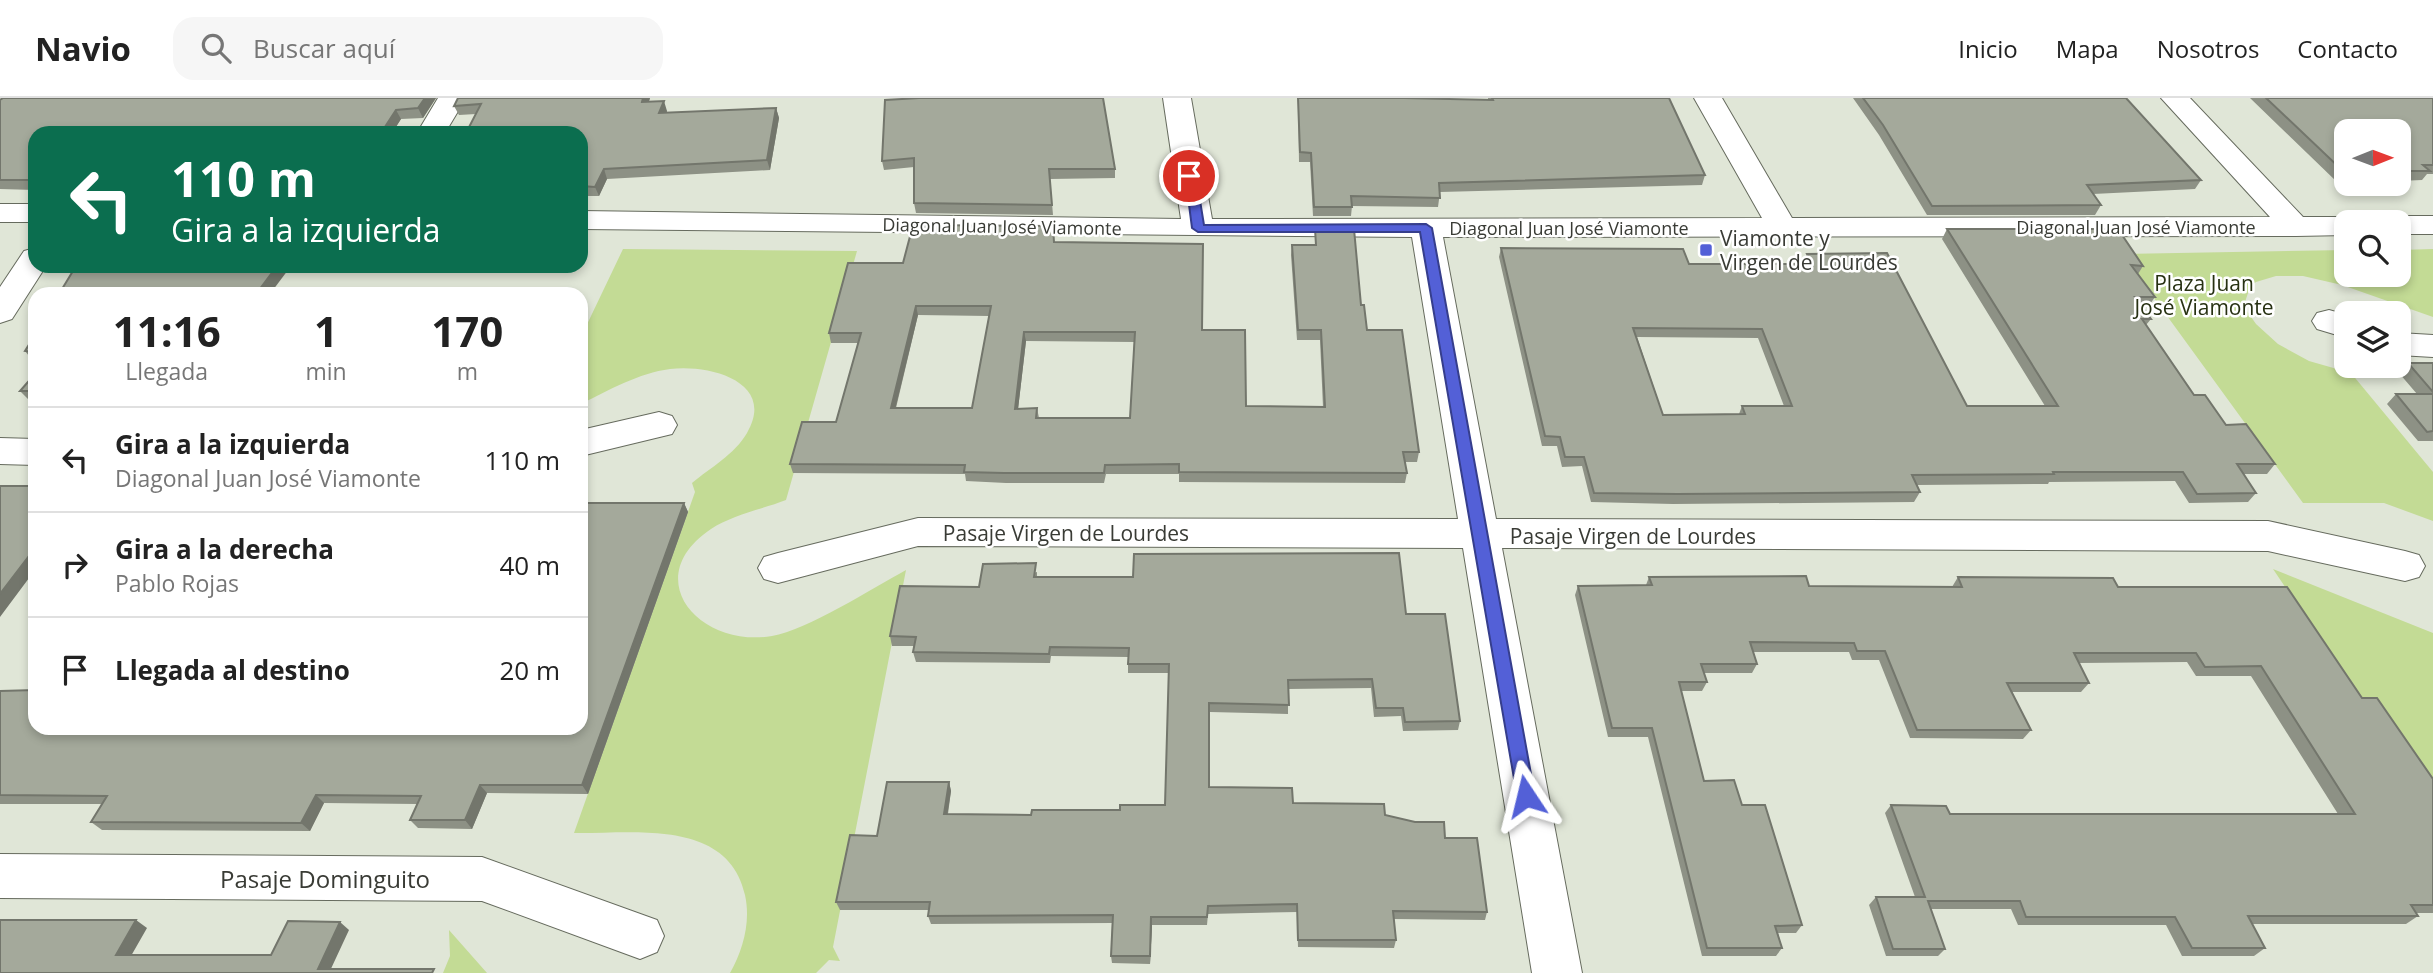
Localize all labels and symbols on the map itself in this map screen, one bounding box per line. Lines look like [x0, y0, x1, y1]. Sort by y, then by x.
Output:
north arrow [2334, 119, 2412, 196]
pin [1159, 146, 1219, 206]
street label: Diagonal Juan José Viamonte [882, 212, 1122, 240]
street label: Diagonal Juan José Viamonte [2016, 215, 2256, 239]
street label: Diagonal Juan José Viamonte [1449, 216, 1689, 240]
place label: Viamonte y Virgen de Lourdes [1720, 224, 1898, 276]
marker: Viamonte y Virgen de Lourdes [1698, 242, 1714, 258]
park label: Plaza Juan José Viamonte [2132, 269, 2274, 321]
street label: Pasaje Virgen de Lourdes [943, 519, 1189, 547]
street label: Pasaje Virgen de Lourdes [1510, 522, 1756, 550]
position arrow [1489, 759, 1563, 833]
street label: Pasaje Dominguito [220, 862, 430, 895]

